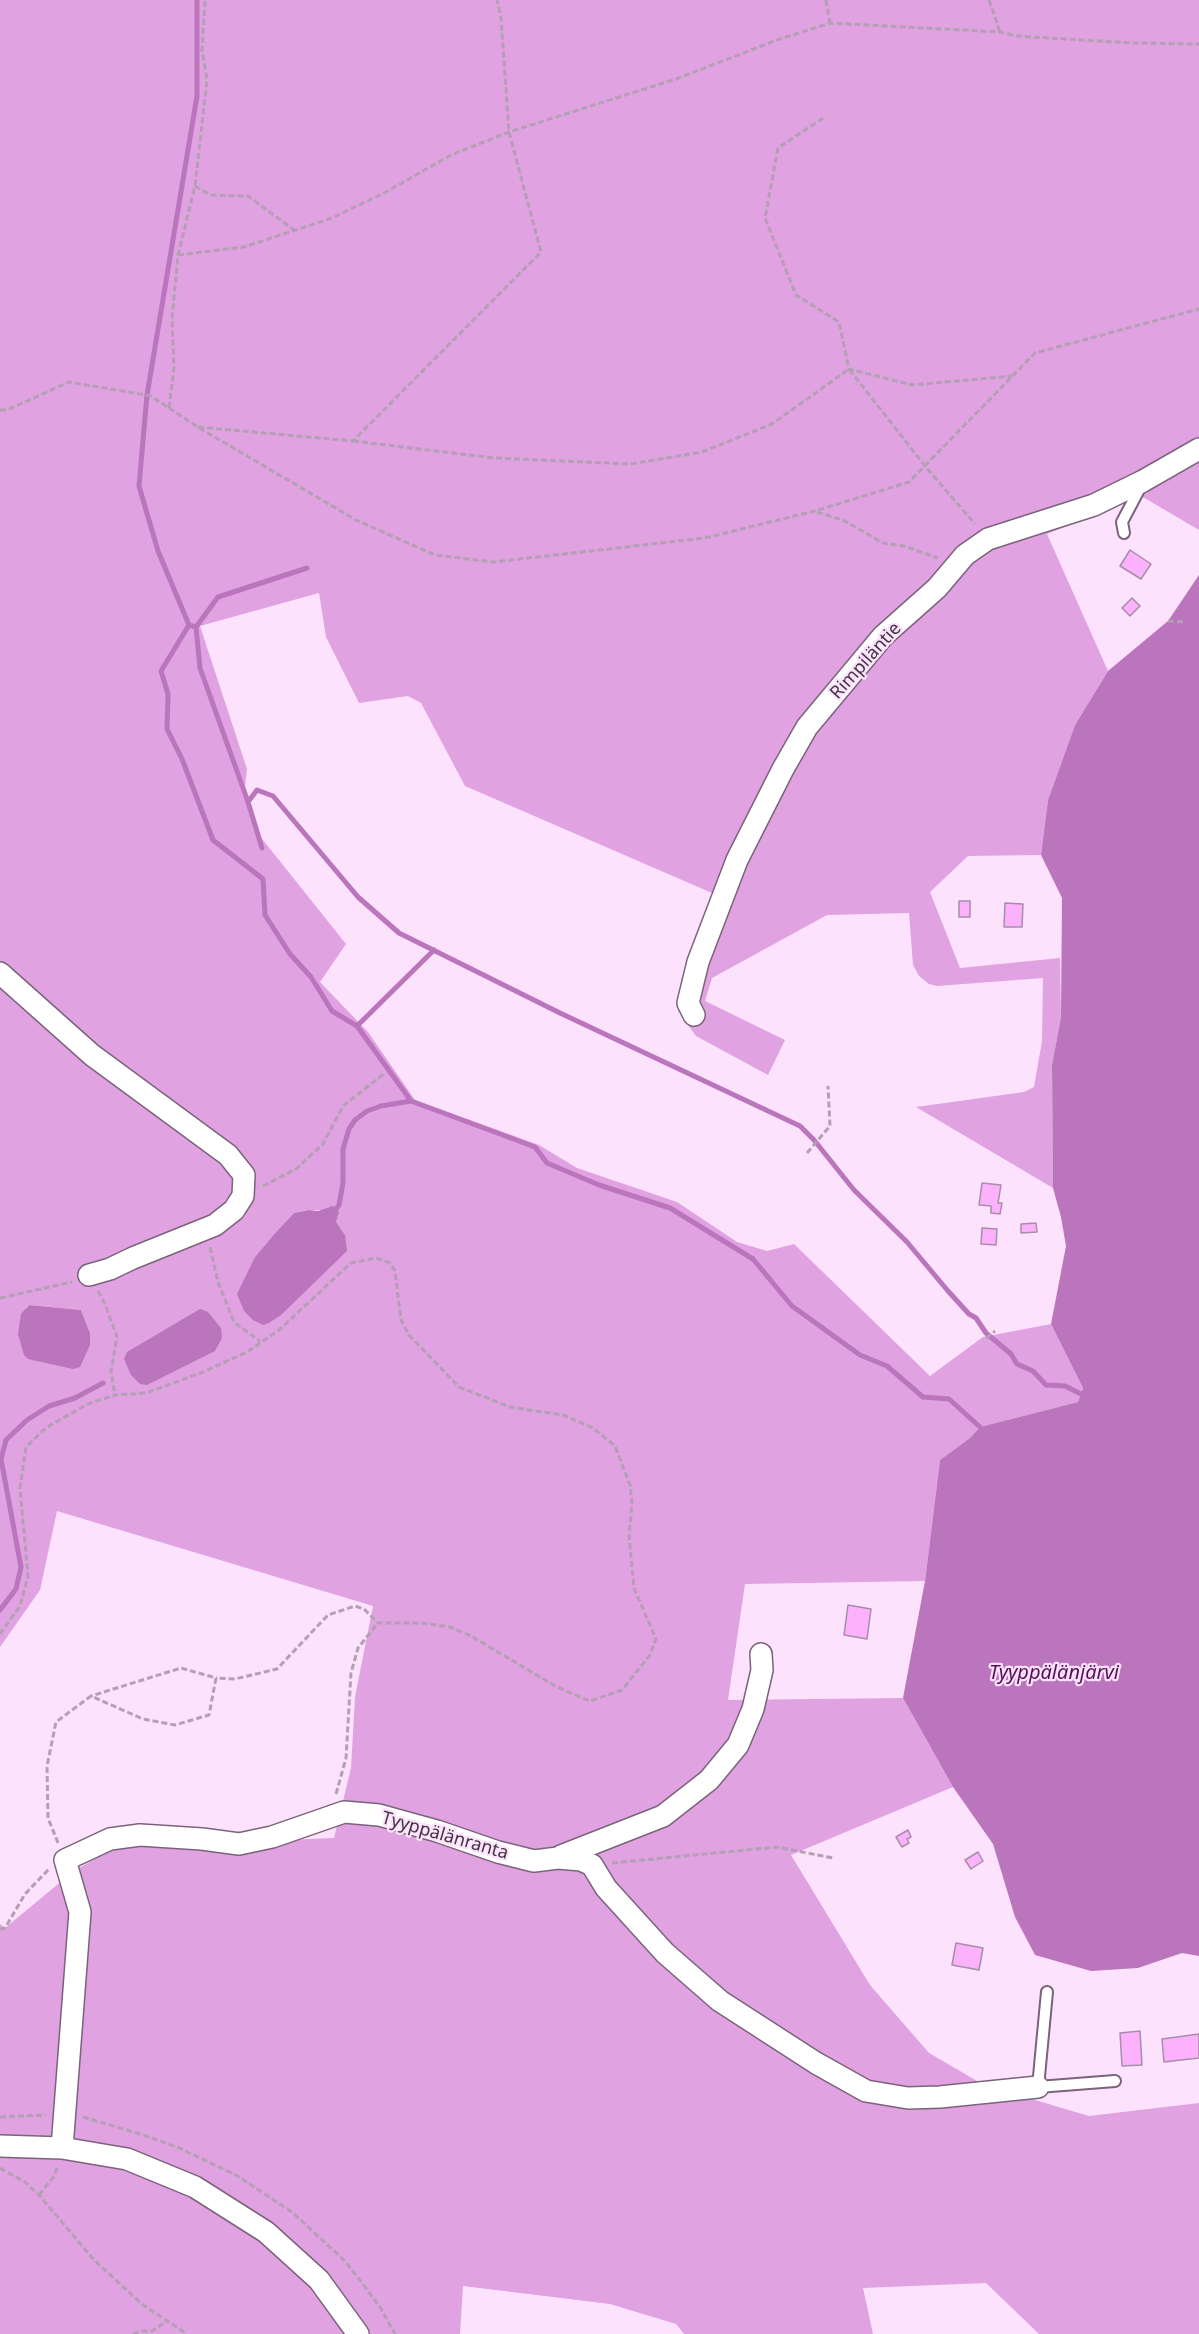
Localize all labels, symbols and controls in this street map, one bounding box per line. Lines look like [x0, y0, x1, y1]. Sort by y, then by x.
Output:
street label: Rimpiläntie [826, 618, 906, 704]
water label: Tyyppälänjärvi [989, 1661, 1119, 1685]
street label: Tyyppälänranta [379, 1808, 511, 1864]

